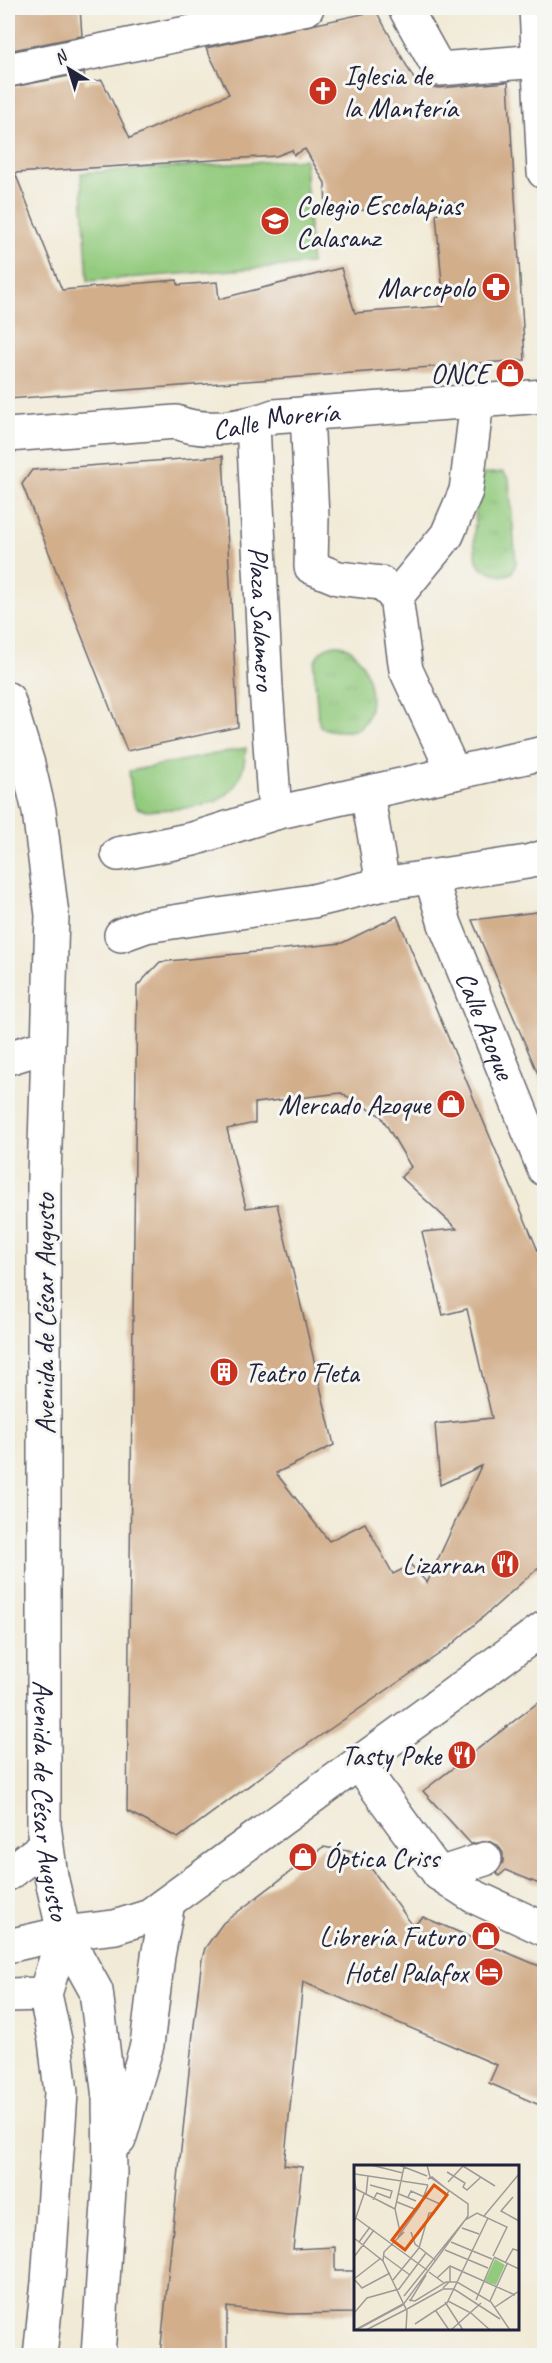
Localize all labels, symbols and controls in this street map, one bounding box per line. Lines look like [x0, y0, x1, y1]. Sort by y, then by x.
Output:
north arrow [39, 39, 99, 99]
text: N [50, 45, 73, 69]
place label: Iglesia de la Mantería [344, 58, 459, 125]
church icon: Iglesia de la Mantería [307, 75, 339, 107]
place label: Colegio Escolapias Calasanz [296, 188, 464, 255]
school or university icon: Colegio Escolapias Calasanz [259, 205, 291, 237]
place label: Marcopolo [378, 270, 477, 305]
pharmacy icon: Marcopolo [480, 271, 512, 303]
place label: ONCE [431, 356, 493, 391]
shop icon: ONCE [494, 357, 526, 389]
street label: Calle Morería [212, 394, 342, 446]
street label: Plaza Salamero [242, 546, 284, 694]
street label: Calle Azoque [448, 966, 524, 1086]
place label: Mercado Azoque [279, 1087, 432, 1122]
shop icon: Mercado Azoque [435, 1088, 467, 1120]
street label: Avenida de César Augusto [27, 1192, 62, 1434]
place label: Teatro Fleta [245, 1355, 360, 1390]
building icon: Teatro Fleta [208, 1356, 240, 1388]
place label: Lizarran [402, 1547, 485, 1582]
restaurant icon: Lizarran [489, 1548, 521, 1580]
street label: Avenida de César Augusto [27, 1680, 78, 1926]
place label: Tasty Poke [341, 1738, 443, 1773]
restaurant icon: Tasty Poke [446, 1739, 478, 1771]
place label: Óptica Criss [324, 1840, 442, 1875]
shop icon: Óptica Criss [287, 1841, 319, 1873]
place label: Librería Futuro [319, 1919, 467, 1954]
shop icon: Librería Futuro [470, 1920, 502, 1952]
place label: Hotel Palafox [345, 1955, 470, 1990]
hotel icon: Hotel Palafox [473, 1956, 505, 1988]
inset map [354, 2165, 519, 2330]

